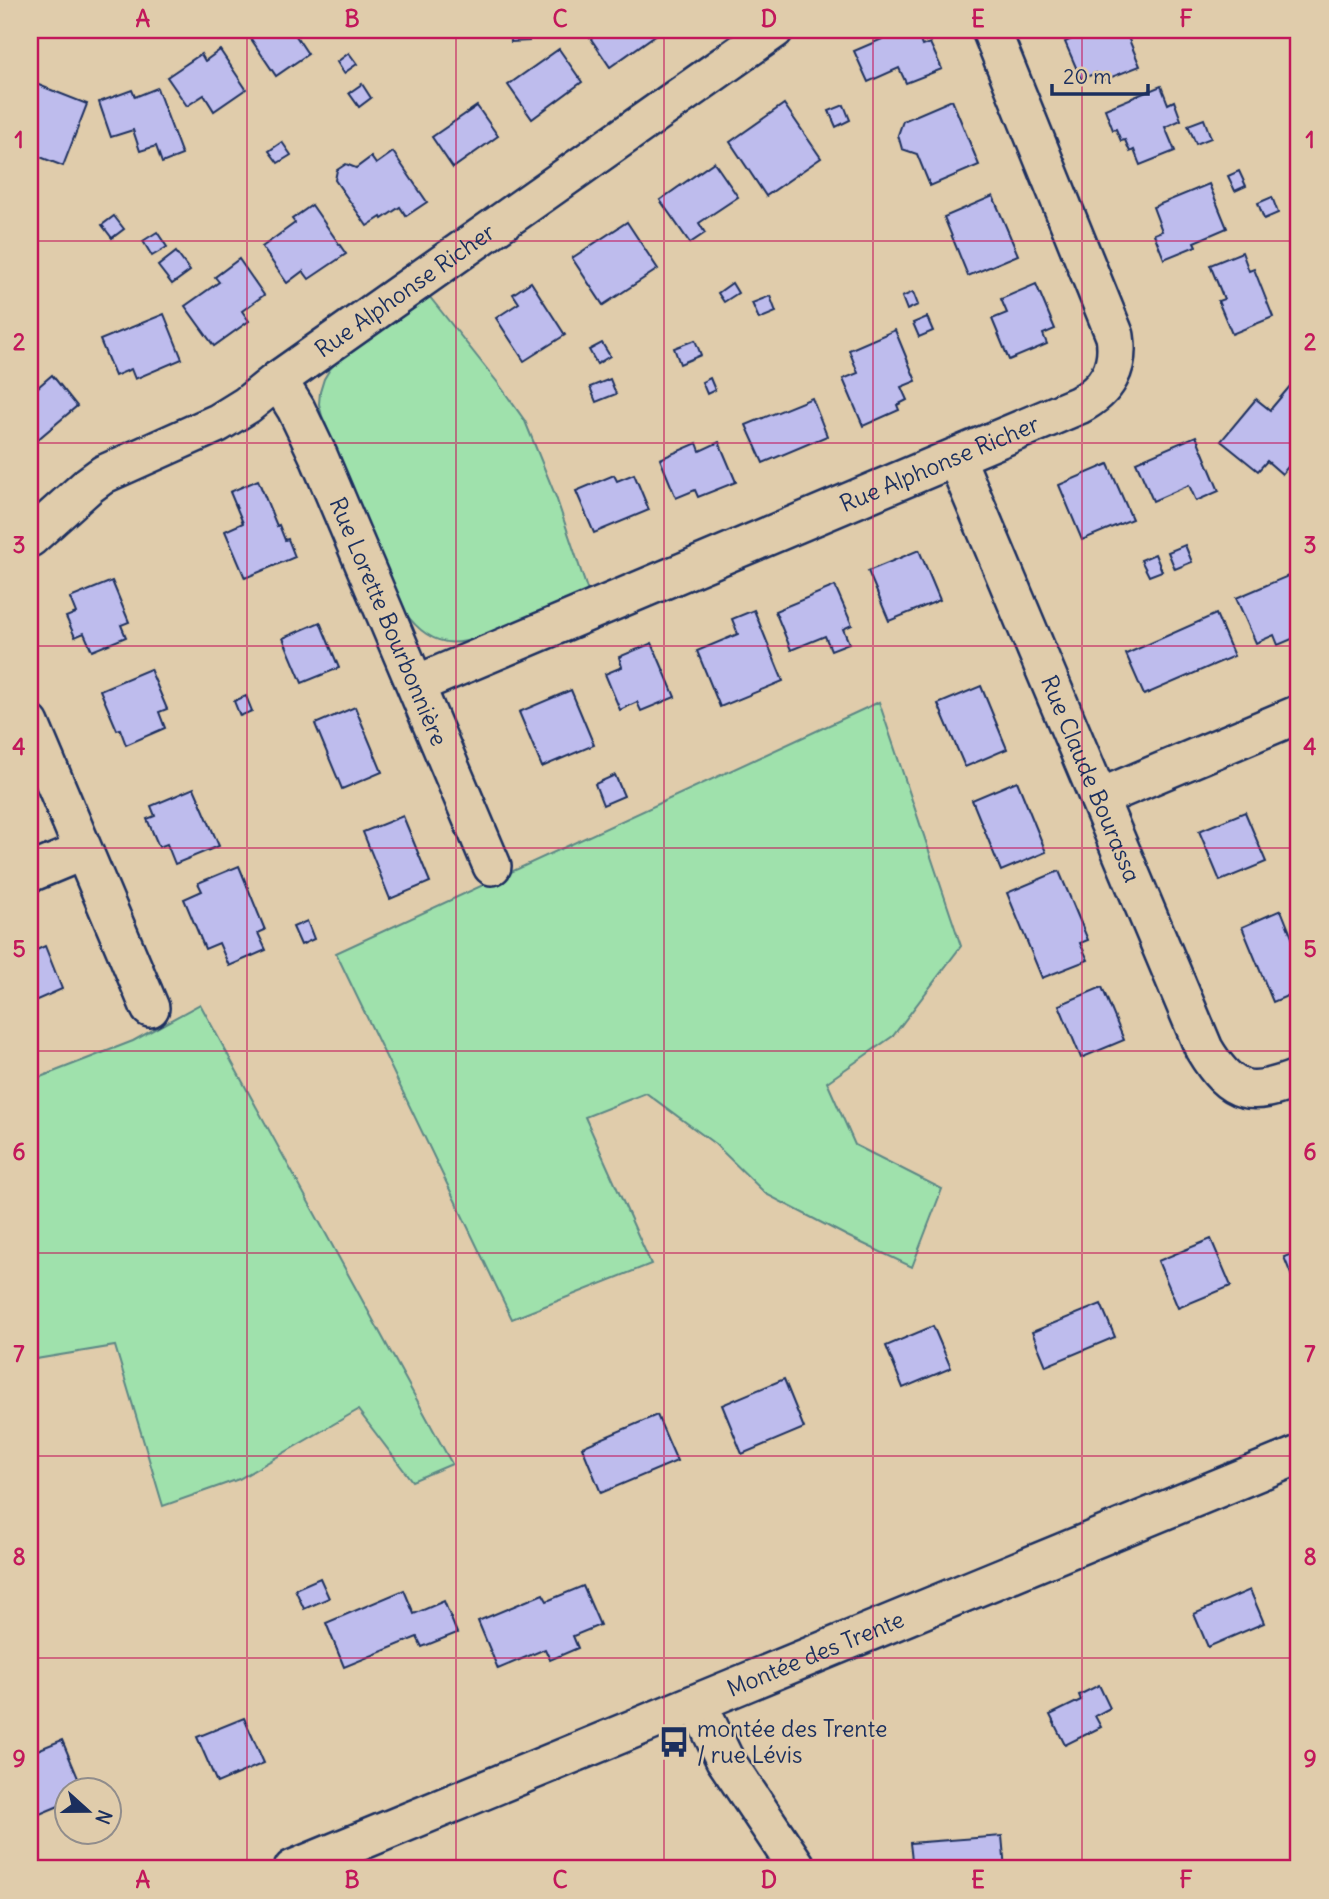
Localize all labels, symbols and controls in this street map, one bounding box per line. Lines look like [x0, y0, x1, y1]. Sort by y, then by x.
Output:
text: A [136, 4, 151, 33]
text: B [344, 4, 360, 33]
text: C [552, 4, 568, 33]
text: D [761, 4, 777, 33]
text: E [971, 4, 985, 33]
text: F [1179, 4, 1193, 33]
scale bar [1052, 52, 1149, 96]
text: 20 m [1063, 63, 1112, 90]
text: 1 [14, 125, 24, 154]
text: 1 [1305, 125, 1315, 154]
street label: Rue Alphonse Richer [309, 216, 501, 363]
text: 2 [13, 327, 26, 356]
text: 2 [1304, 327, 1317, 356]
street label: Rue Alphonse Richer [835, 408, 1044, 518]
street label: Rue Lorette Bourbonnière [324, 493, 454, 750]
text: 3 [12, 530, 26, 559]
text: 3 [1303, 530, 1317, 559]
street label: Rue Claude Bourassa [1035, 671, 1147, 886]
text: 4 [12, 732, 26, 761]
text: 4 [1303, 732, 1317, 761]
text: 5 [12, 934, 26, 963]
text: 5 [1303, 934, 1317, 963]
text: 6 [12, 1137, 26, 1166]
text: 6 [1303, 1137, 1317, 1166]
text: 7 [13, 1339, 25, 1368]
text: 7 [1304, 1339, 1316, 1368]
text: 8 [12, 1542, 26, 1571]
text: 8 [1303, 1542, 1317, 1571]
street label: Montée des Trente [723, 1604, 908, 1703]
place label: montée des Trente / rue Lévis [697, 1714, 887, 1769]
bus stop icon: montée des Trente / rue Lévis [657, 1725, 691, 1759]
text: 9 [12, 1744, 26, 1773]
text: 9 [1303, 1744, 1317, 1773]
north arrow [52, 1776, 122, 1846]
text: N [90, 1807, 117, 1828]
text: A [136, 1865, 151, 1894]
text: B [344, 1865, 360, 1894]
text: C [552, 1865, 568, 1894]
text: D [761, 1865, 777, 1894]
text: E [971, 1865, 985, 1894]
text: F [1179, 1865, 1193, 1894]

